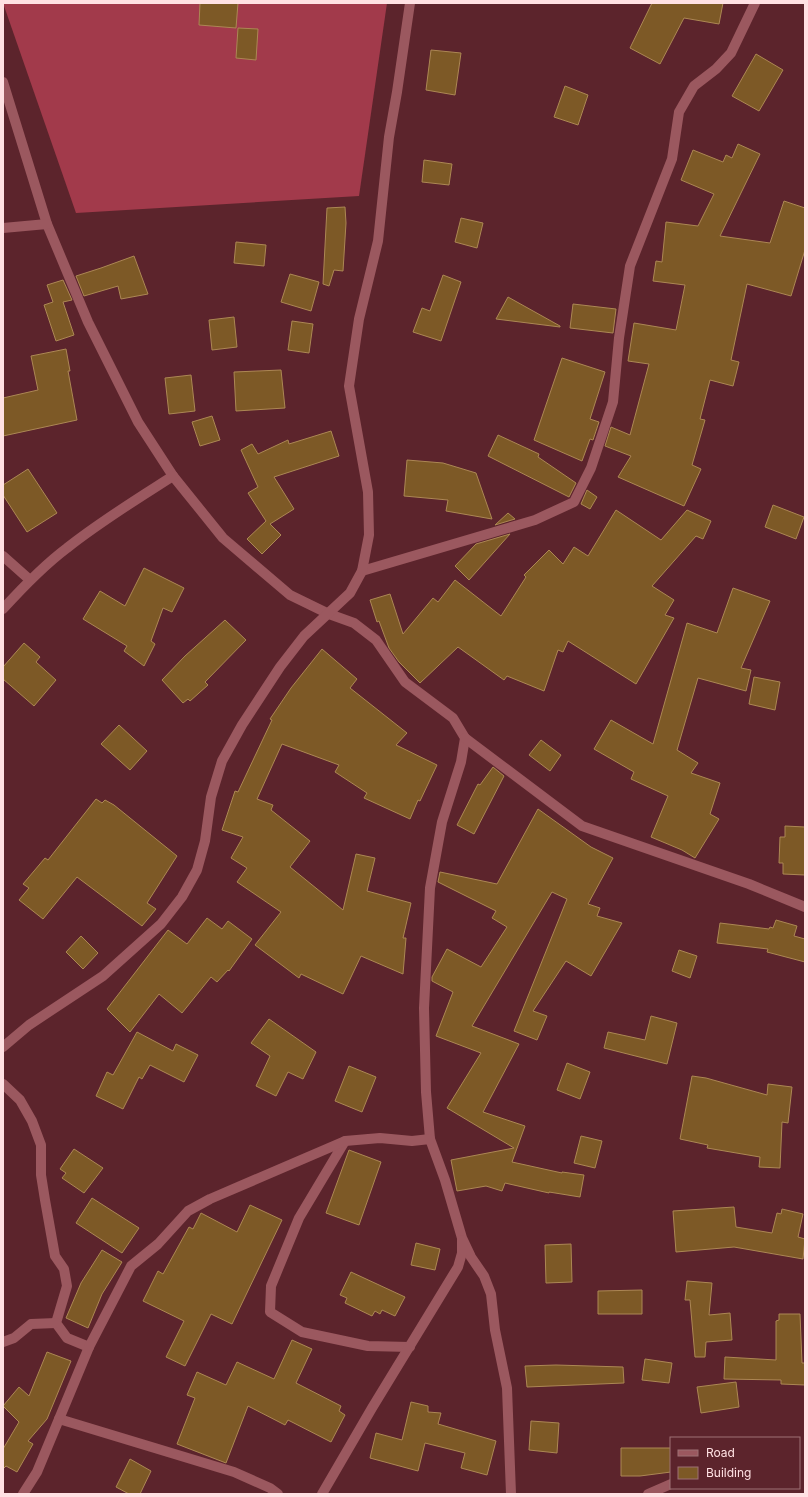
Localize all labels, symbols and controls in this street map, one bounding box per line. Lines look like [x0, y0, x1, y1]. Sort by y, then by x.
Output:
legend [670, 1437, 800, 1489]
text: Road [706, 1445, 735, 1460]
text: Building [706, 1465, 751, 1480]

